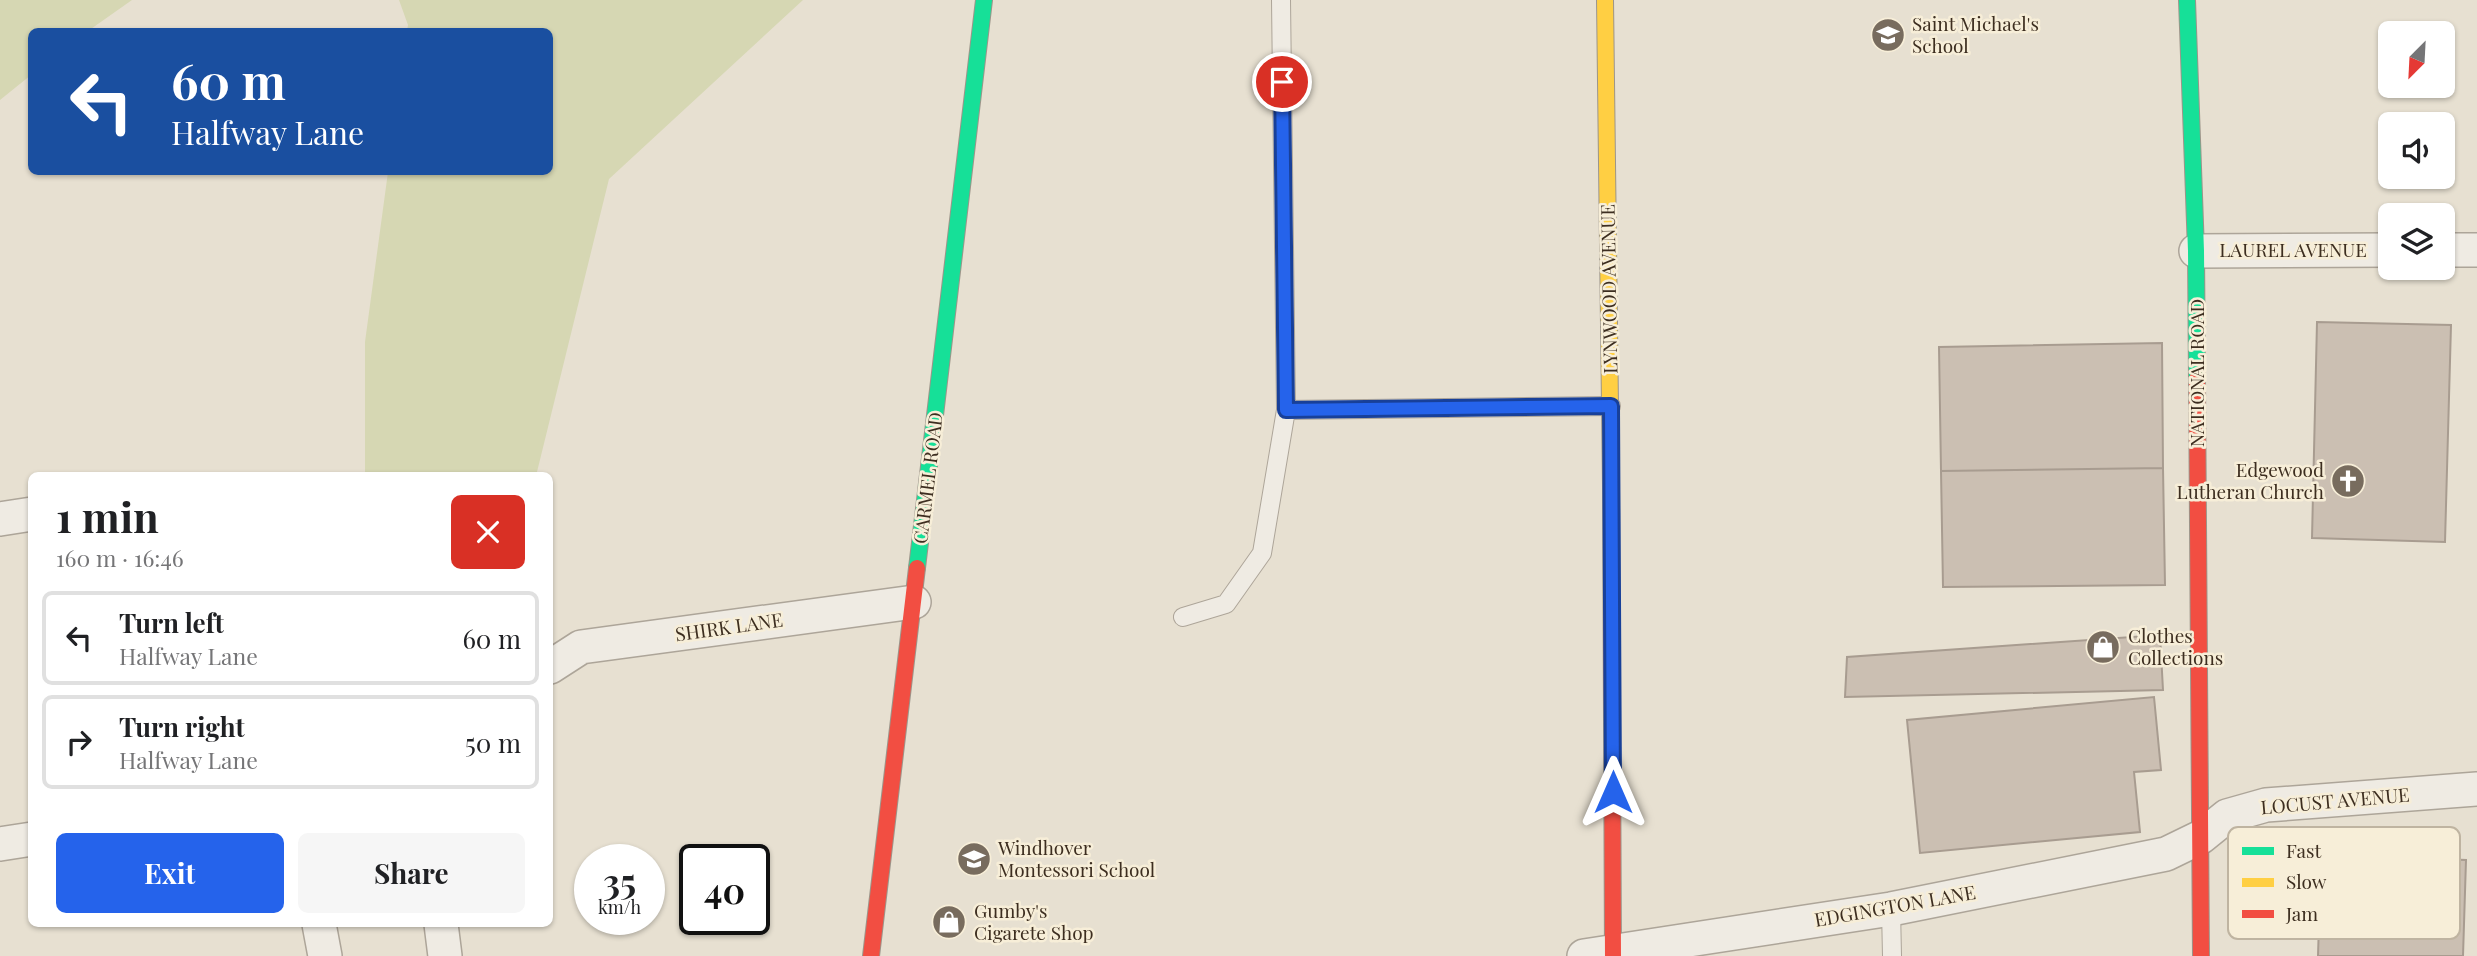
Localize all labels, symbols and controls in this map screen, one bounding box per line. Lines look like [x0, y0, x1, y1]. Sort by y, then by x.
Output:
place label: Saint Michael's School [1912, 10, 2039, 58]
school or university icon: Saint Michael's School [1869, 16, 1907, 54]
north arrow [2378, 21, 2455, 98]
map controls [2378, 21, 2455, 280]
text: 60 m [171, 47, 286, 112]
pin [1252, 52, 1312, 112]
icon: left [56, 56, 147, 147]
icon: arrive [1263, 63, 1301, 101]
text: Halfway Lane [171, 110, 364, 153]
button: sound [2378, 112, 2455, 189]
button: layers [2378, 203, 2455, 280]
street label: LYNWOOD AVENUE [1594, 204, 1622, 374]
street label: LAUREL AVENUE [2219, 236, 2367, 262]
street label: NATIONAL ROAD [2183, 299, 2209, 447]
street label: CARMEL ROAD [906, 411, 948, 545]
place label: Edgewood Lutheran Church [2177, 456, 2324, 504]
church icon: Edgewood Lutheran Church [2329, 462, 2367, 500]
text: 1 min [56, 488, 159, 544]
button: close [451, 495, 525, 569]
text: 160 m · 16:46 [56, 542, 184, 573]
text: Turn left [119, 605, 224, 640]
street label: SHIRK LANE [673, 606, 784, 646]
icon: left [60, 619, 98, 657]
text: 60 m [462, 621, 521, 656]
place label: Clothes Collections [2128, 622, 2223, 670]
shop icon: Clothes Collections [2084, 628, 2122, 666]
text: Halfway Lane [119, 640, 258, 671]
text: Turn right [119, 709, 245, 744]
icon: right [60, 723, 98, 761]
text: 50 m [465, 725, 521, 760]
text: Halfway Lane [119, 744, 258, 775]
position arrow [1576, 755, 1650, 829]
street label: LOCUST AVENUE [2259, 781, 2411, 819]
legend [2228, 827, 2460, 939]
button: Exit [56, 833, 284, 913]
button: Share [298, 833, 525, 913]
place label: Windhover Montessori School [997, 834, 1156, 882]
text: Fast [2286, 837, 2322, 863]
school or university icon: Windhover Montessori School [955, 840, 993, 878]
speed limit sign: 40 [679, 844, 770, 935]
text: 35 [603, 857, 636, 904]
text: Slow [2286, 868, 2327, 894]
street label: EDGINGTON LANE [1812, 878, 1978, 932]
text: km/h [598, 895, 641, 919]
place label: Gumby's Cigarete Shop [974, 897, 1094, 945]
text: Jam [2285, 900, 2318, 926]
shop icon: Gumby's Cigarete Shop [930, 903, 968, 941]

